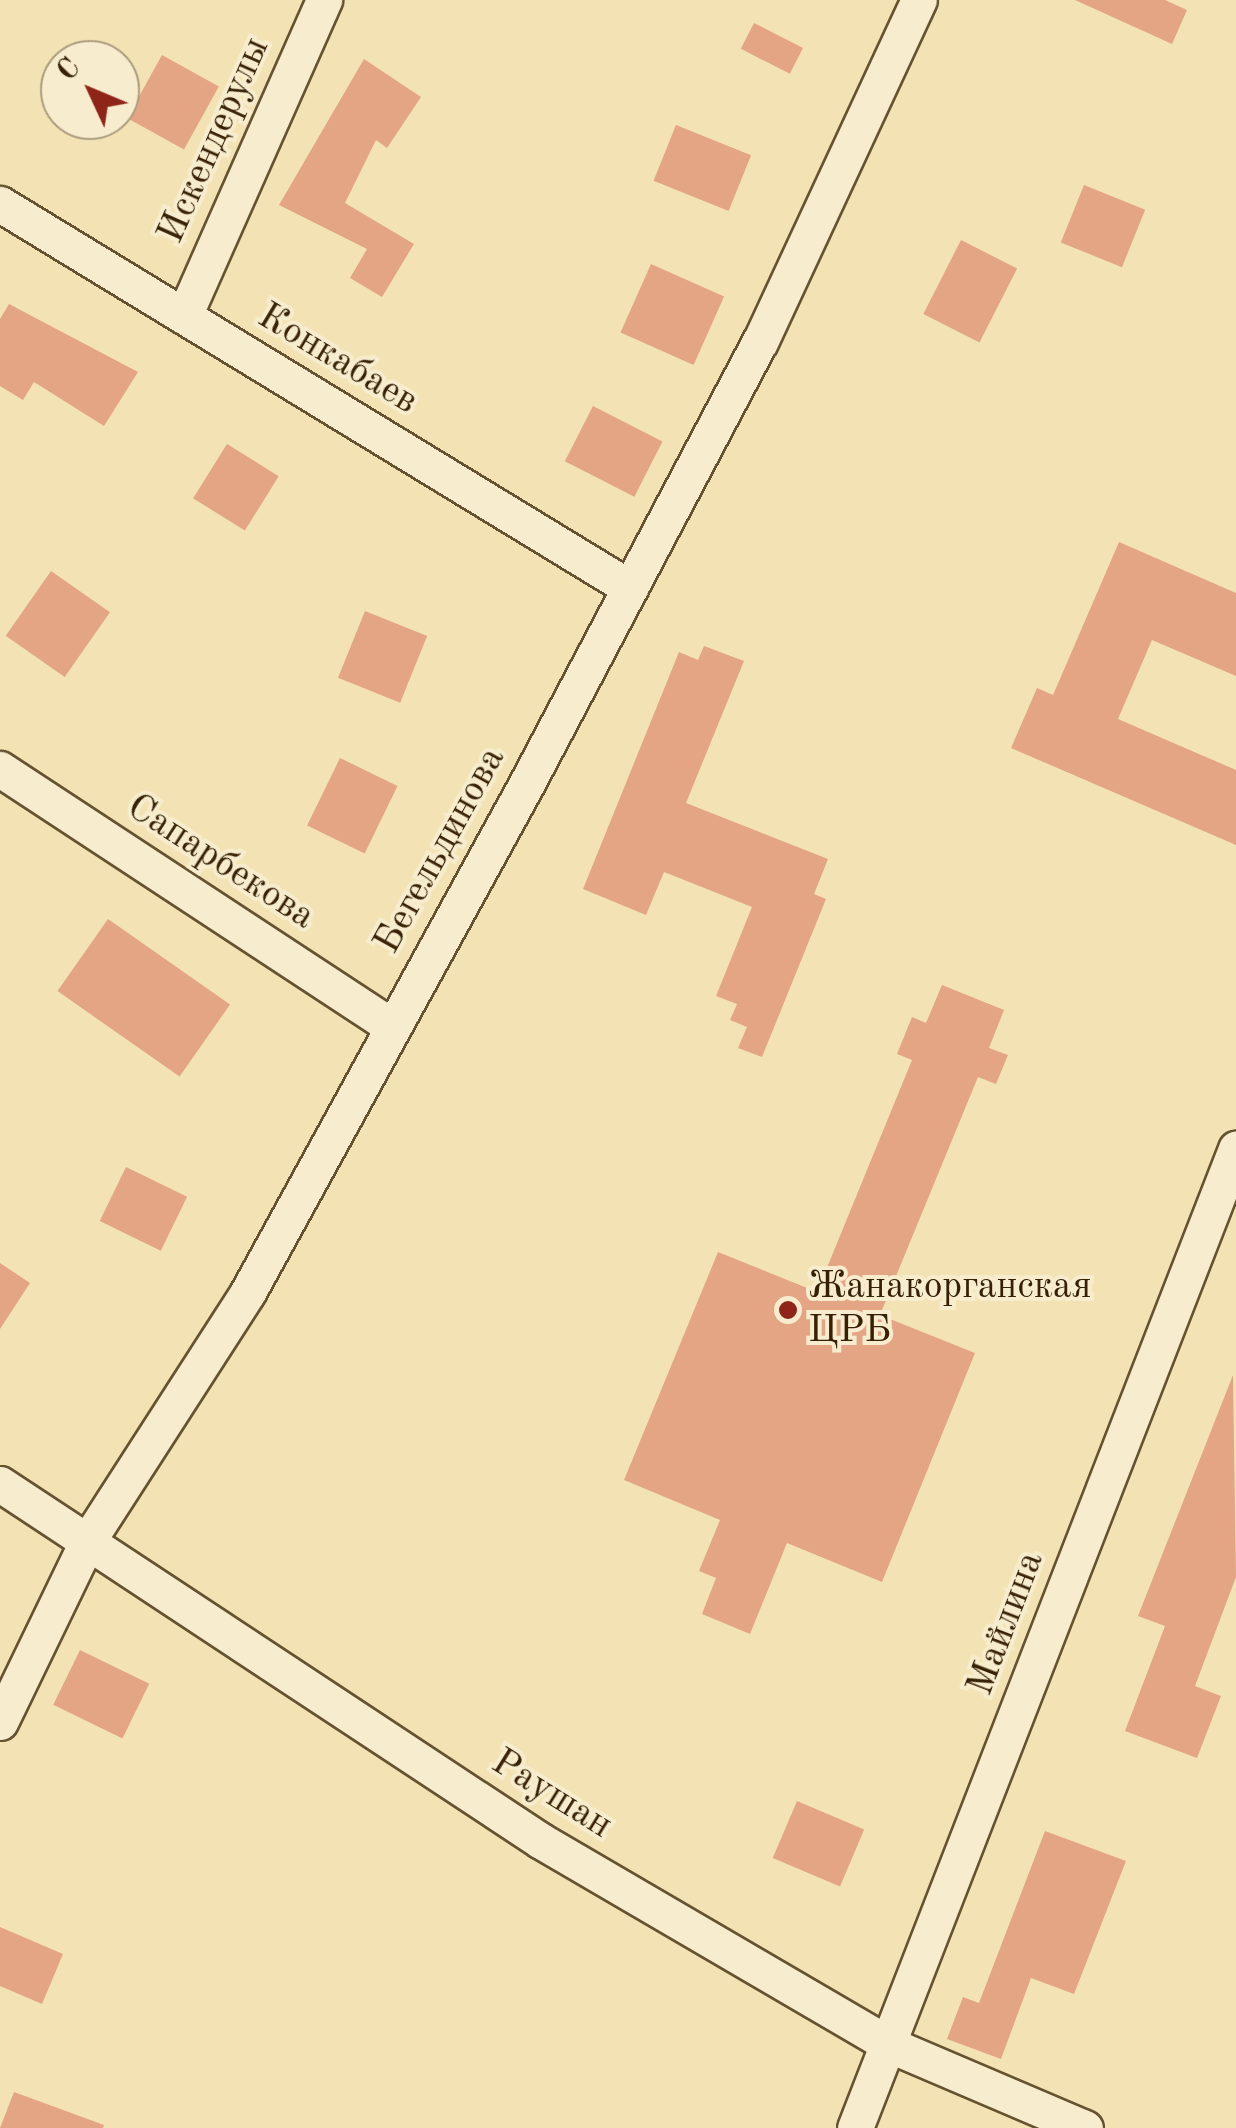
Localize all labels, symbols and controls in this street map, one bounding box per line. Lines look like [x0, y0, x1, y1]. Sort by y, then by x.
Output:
street label: Искендерулы [149, 31, 281, 251]
north arrow [40, 40, 140, 140]
text: С [53, 54, 86, 87]
street label: Конкабаев [249, 294, 425, 426]
street label: Бегельдинова [366, 740, 516, 962]
street label: Сапарбекова [118, 785, 322, 941]
place label: Жанакорганская ЦРБ [808, 1265, 1091, 1355]
marker: Жанакорганская ЦРБ [777, 1299, 799, 1321]
street label: Майлина [959, 1546, 1055, 1702]
street label: Раушан [482, 1740, 620, 1850]

